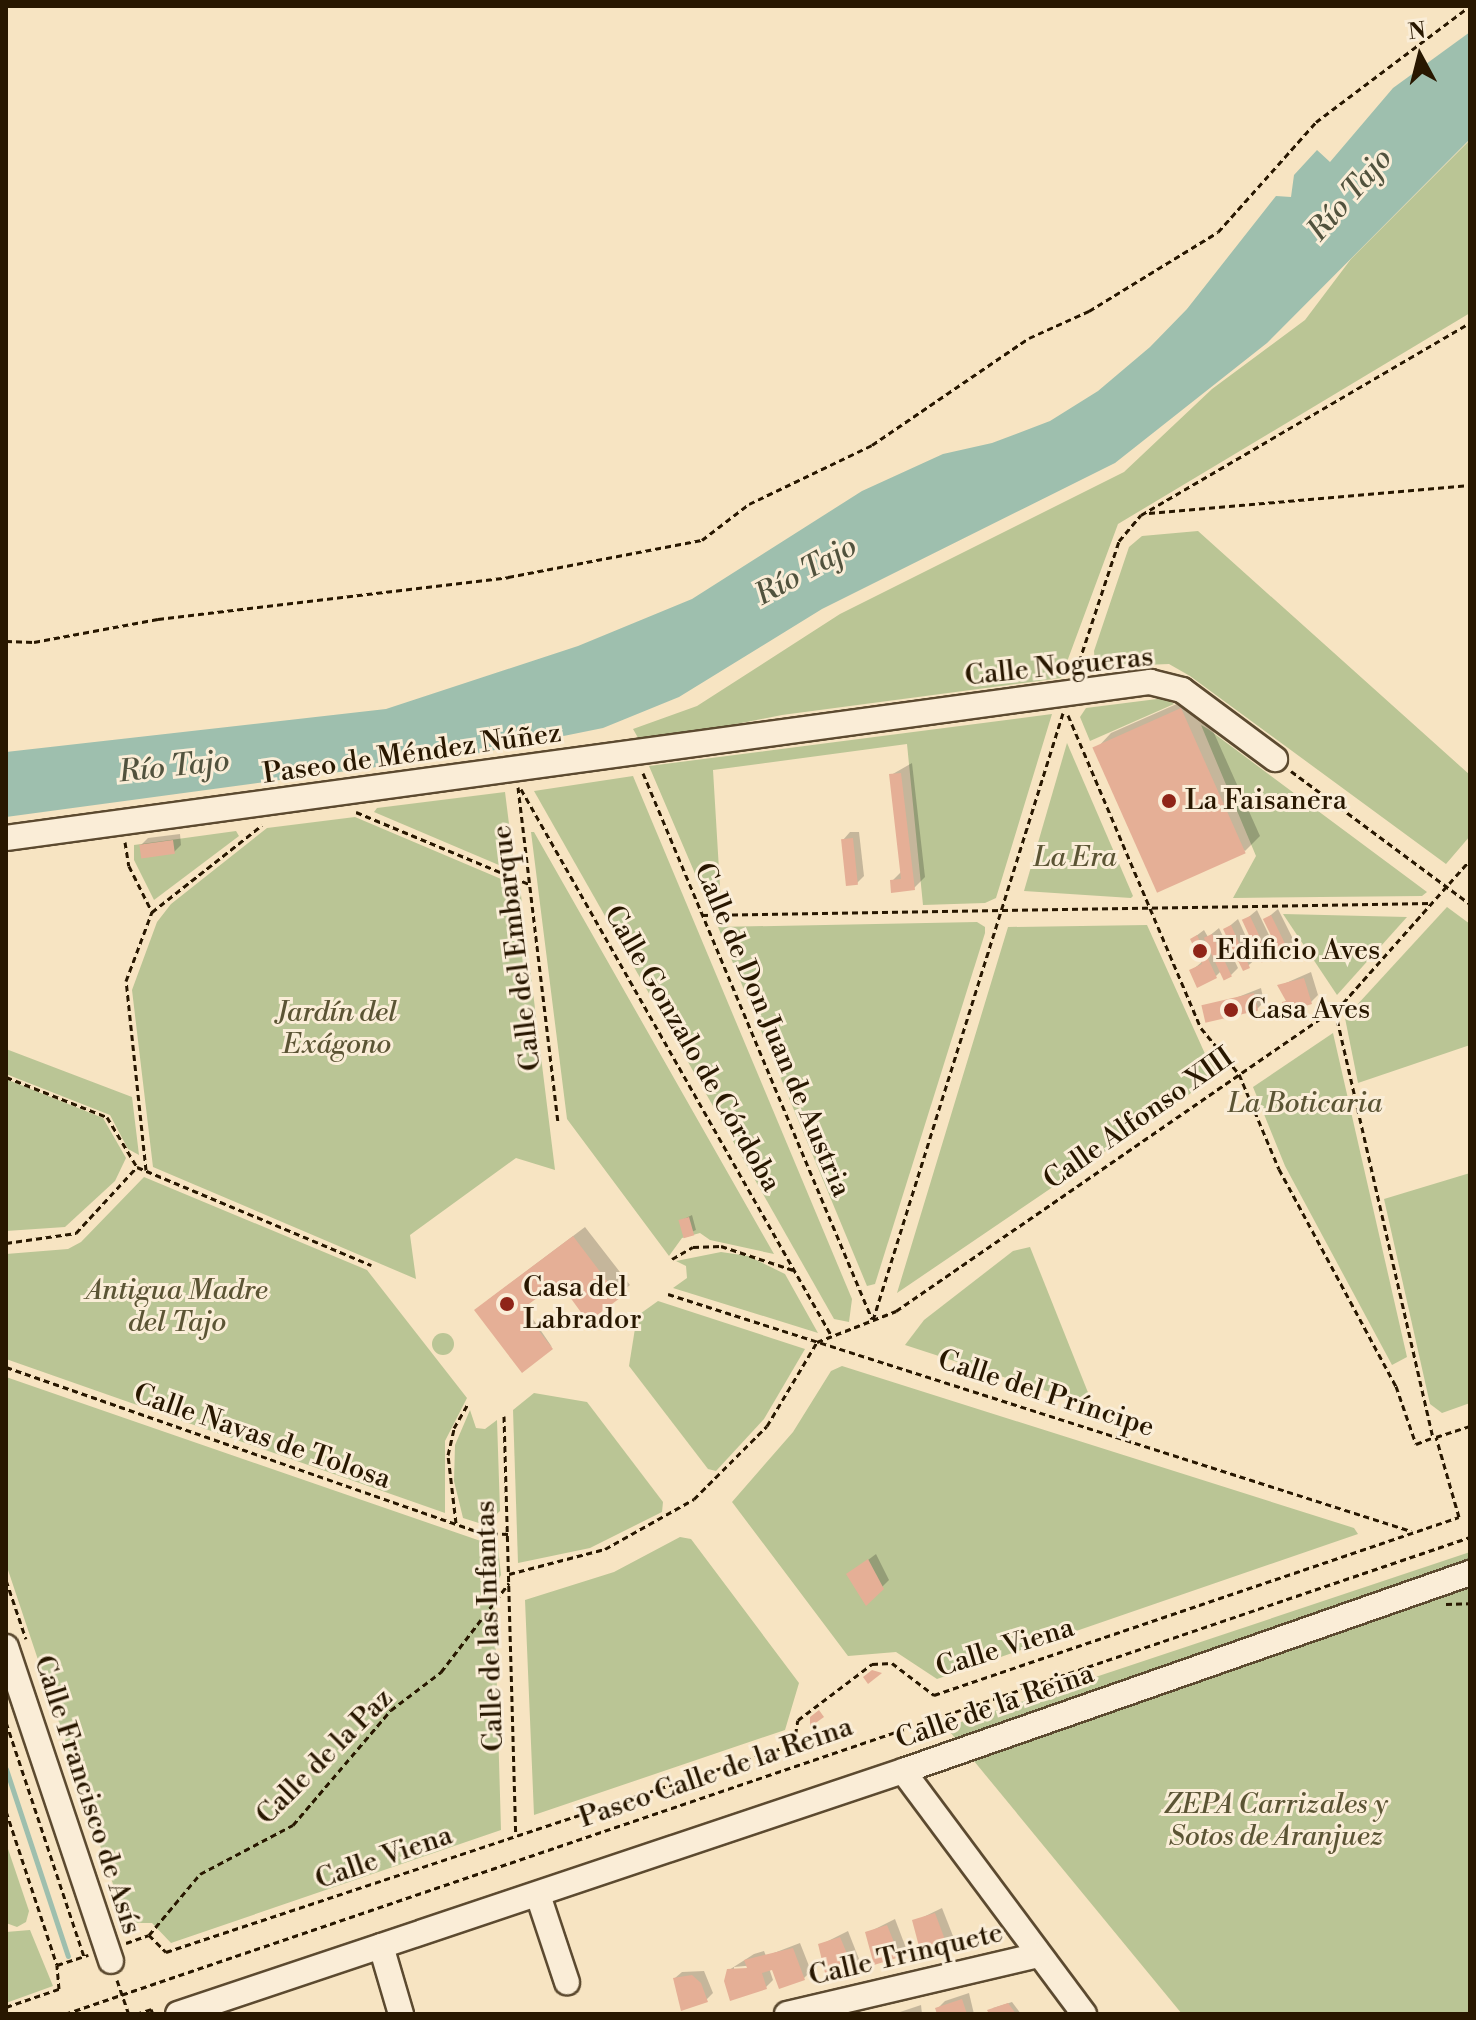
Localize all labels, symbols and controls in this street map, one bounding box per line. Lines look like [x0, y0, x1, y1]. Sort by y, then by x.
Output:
north arrow [1380, 16, 1460, 96]
text: N [1407, 17, 1427, 46]
water label: Río Tajo [1300, 141, 1400, 249]
water label: Río Tajo [749, 528, 863, 614]
street label: Calle Nogueras [963, 640, 1155, 694]
street label: Paseo de Méndez Núñez [261, 716, 563, 792]
water label: Río Tajo [117, 743, 231, 791]
place label: La Faisanera [1185, 784, 1347, 818]
marker: La Faisanera [1160, 792, 1178, 810]
street label: Calle del Embarque [485, 823, 549, 1073]
park label: La Era [1033, 841, 1117, 875]
street label: Calle de Don Juan de Austria [686, 858, 858, 1202]
street label: Calle Gonzalo de Córdoba [596, 900, 788, 1198]
place label: Edificio Aves [1216, 934, 1380, 968]
marker: Edificio Aves [1191, 942, 1209, 960]
place label: Casa Aves [1247, 993, 1370, 1027]
park label: Jardín del Exágono [277, 996, 397, 1062]
marker: Casa Aves [1222, 1001, 1240, 1019]
street label: Calle Alfonso XIII [1038, 1041, 1240, 1197]
park label: La Boticaria [1228, 1087, 1382, 1121]
place label: Casa del Labrador [523, 1271, 642, 1337]
park label: Antigua Madre del Tajo [86, 1274, 268, 1340]
marker: Casa del Labrador [498, 1295, 516, 1313]
street label: Calle del Príncipe [934, 1343, 1158, 1445]
street label: Calle Navas de Tolosa [129, 1377, 395, 1497]
street label: Calle de las Infantas [469, 1500, 511, 1752]
street label: Calle Viena [932, 1611, 1078, 1685]
street label: Calle Francisco de Asís [26, 1651, 148, 1939]
street label: Calle de la Reina [892, 1657, 1098, 1757]
street label: Calle de la Paz [250, 1682, 400, 1832]
street label: Paseo Calle de la Reina [575, 1710, 857, 1836]
park label: ZEPA Carrizales y Sotos de Aranjuez [1164, 1788, 1388, 1854]
street label: Calle Viena [311, 1819, 457, 1897]
street label: Calle Trinquete [806, 1916, 1006, 1994]

